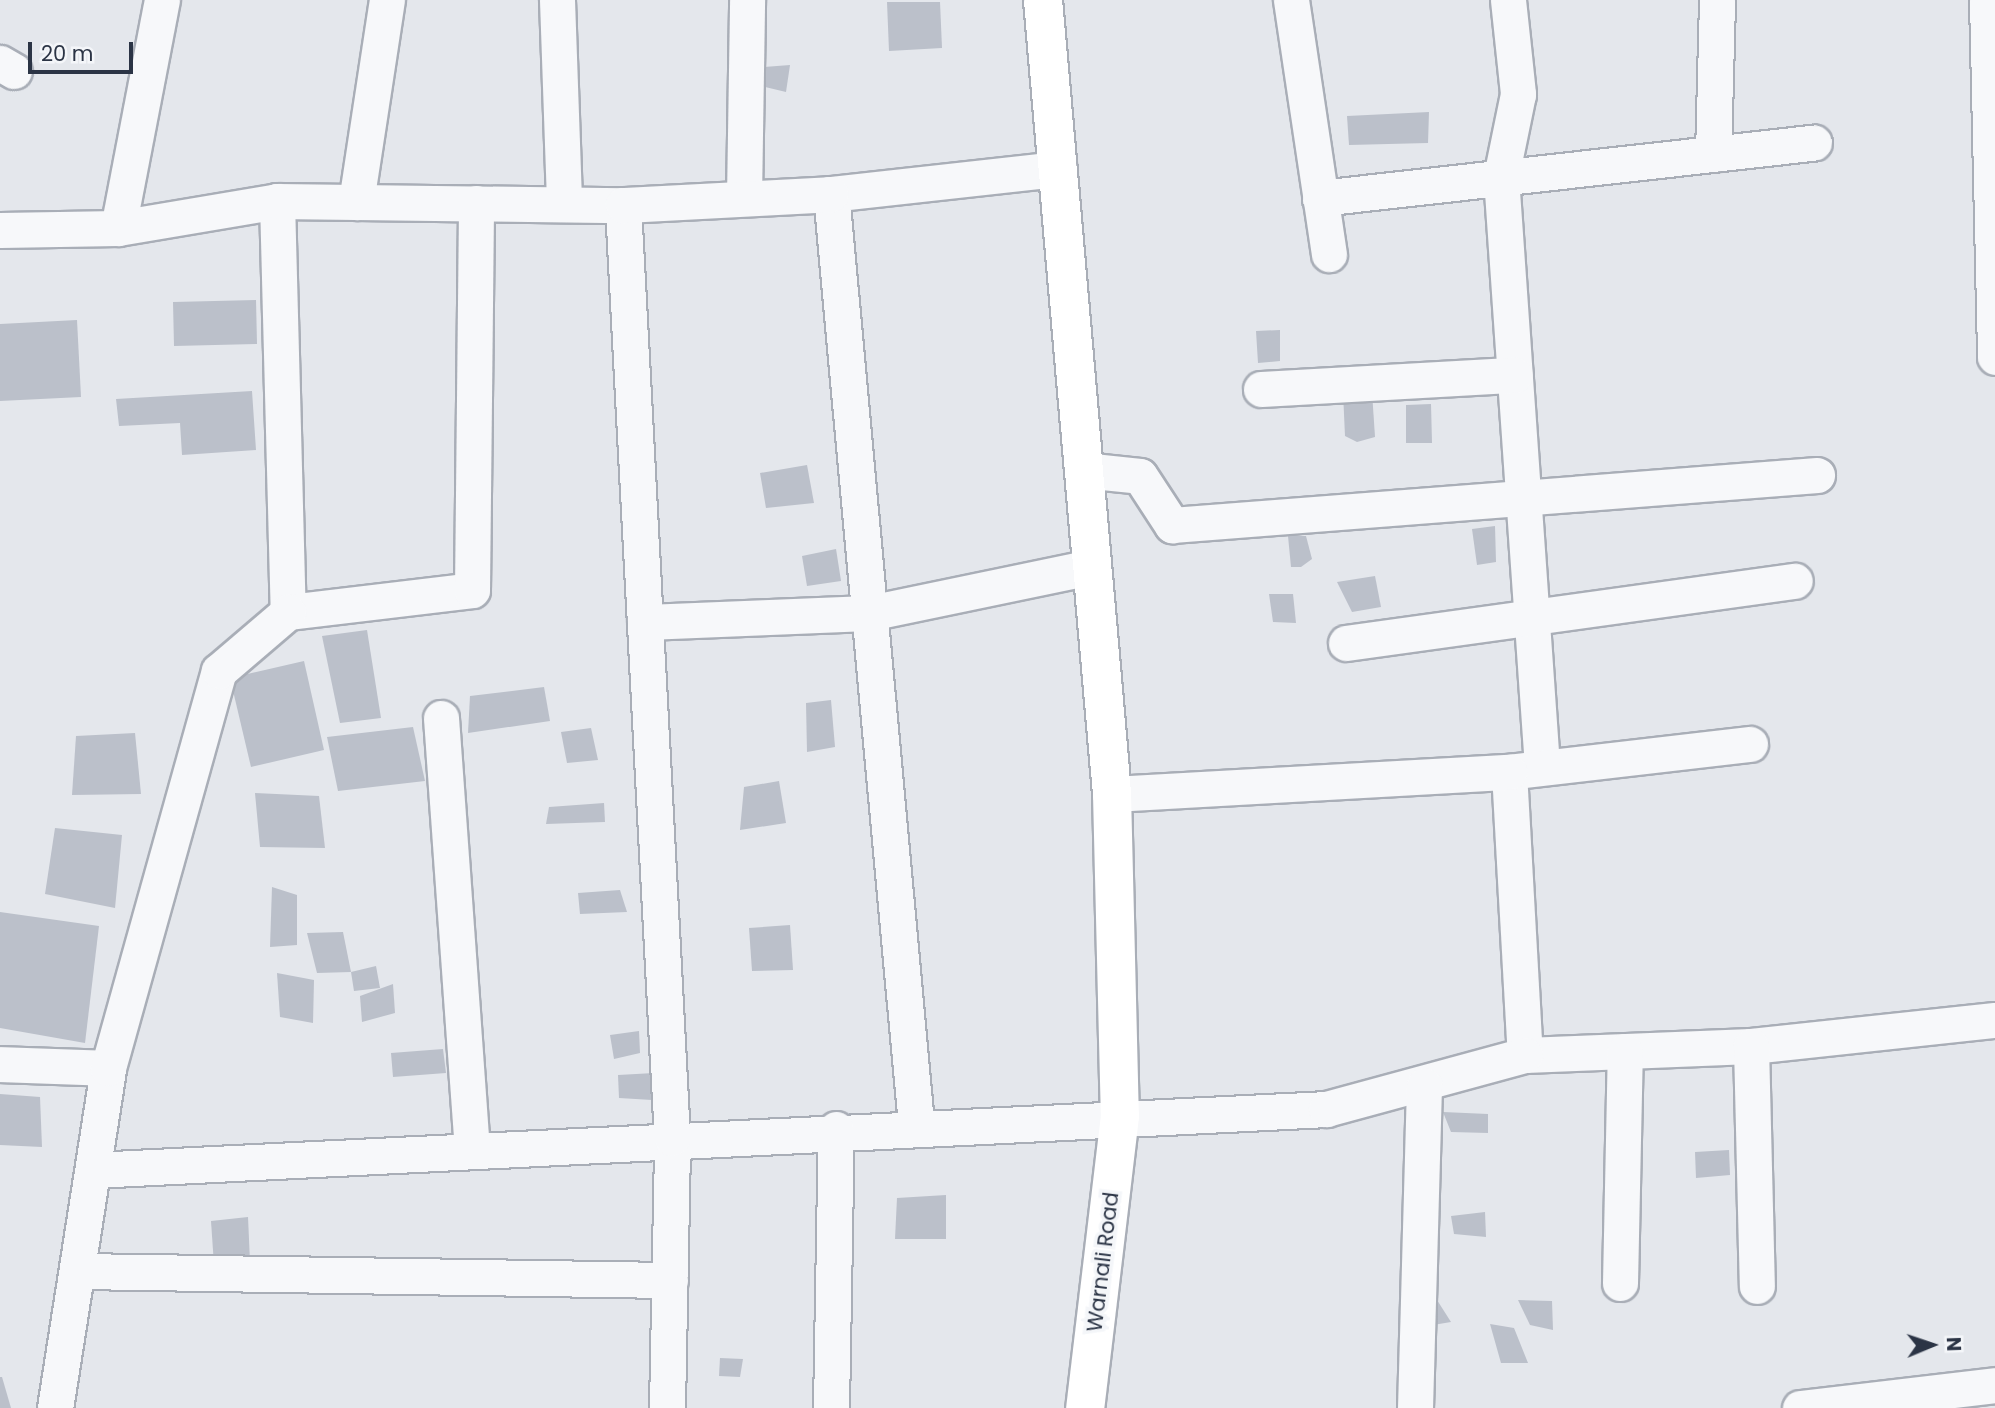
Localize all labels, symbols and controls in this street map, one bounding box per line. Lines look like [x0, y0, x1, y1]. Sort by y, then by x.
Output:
scale bar [32, 28, 136, 72]
text: 20 m [41, 39, 94, 68]
street label: Warnali Road [1082, 1191, 1124, 1333]
north arrow [1897, 1310, 1967, 1380]
text: N [1940, 1337, 1967, 1352]

